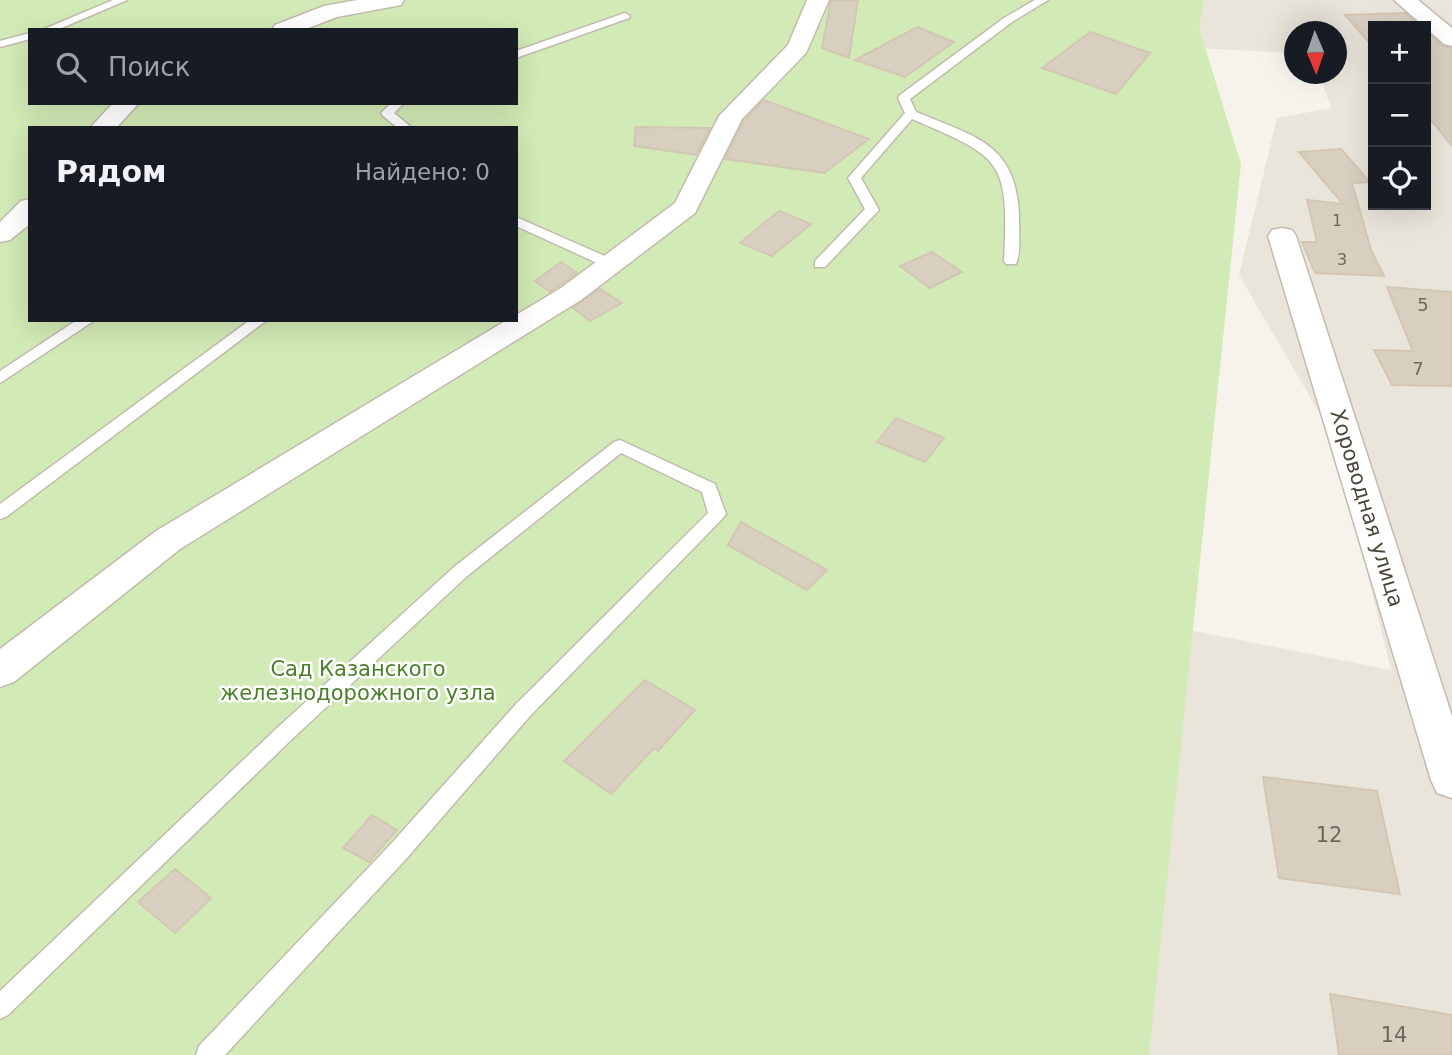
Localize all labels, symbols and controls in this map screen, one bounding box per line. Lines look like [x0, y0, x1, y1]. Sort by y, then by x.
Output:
north arrow [1284, 21, 1347, 84]
map controls [1368, 21, 1431, 210]
button: + [1368, 21, 1431, 84]
search box [28, 28, 518, 105]
icon: search [52, 48, 90, 86]
text: Поиск [108, 52, 190, 82]
button: − [1368, 84, 1431, 147]
button: locate [1368, 147, 1431, 210]
text: Рядом [56, 154, 167, 189]
text: Найдено: 0 [355, 159, 490, 185]
house number: 1 [1332, 211, 1342, 230]
house number: 3 [1337, 250, 1347, 269]
house number: 5 [1417, 294, 1429, 315]
house number: 7 [1412, 358, 1424, 379]
street label: Хороводная улица [1325, 406, 1409, 610]
park label: Сад Казанского железнодорожного узла [220, 657, 496, 705]
house number: 12 [1316, 823, 1342, 847]
house number: 14 [1381, 1023, 1407, 1047]

